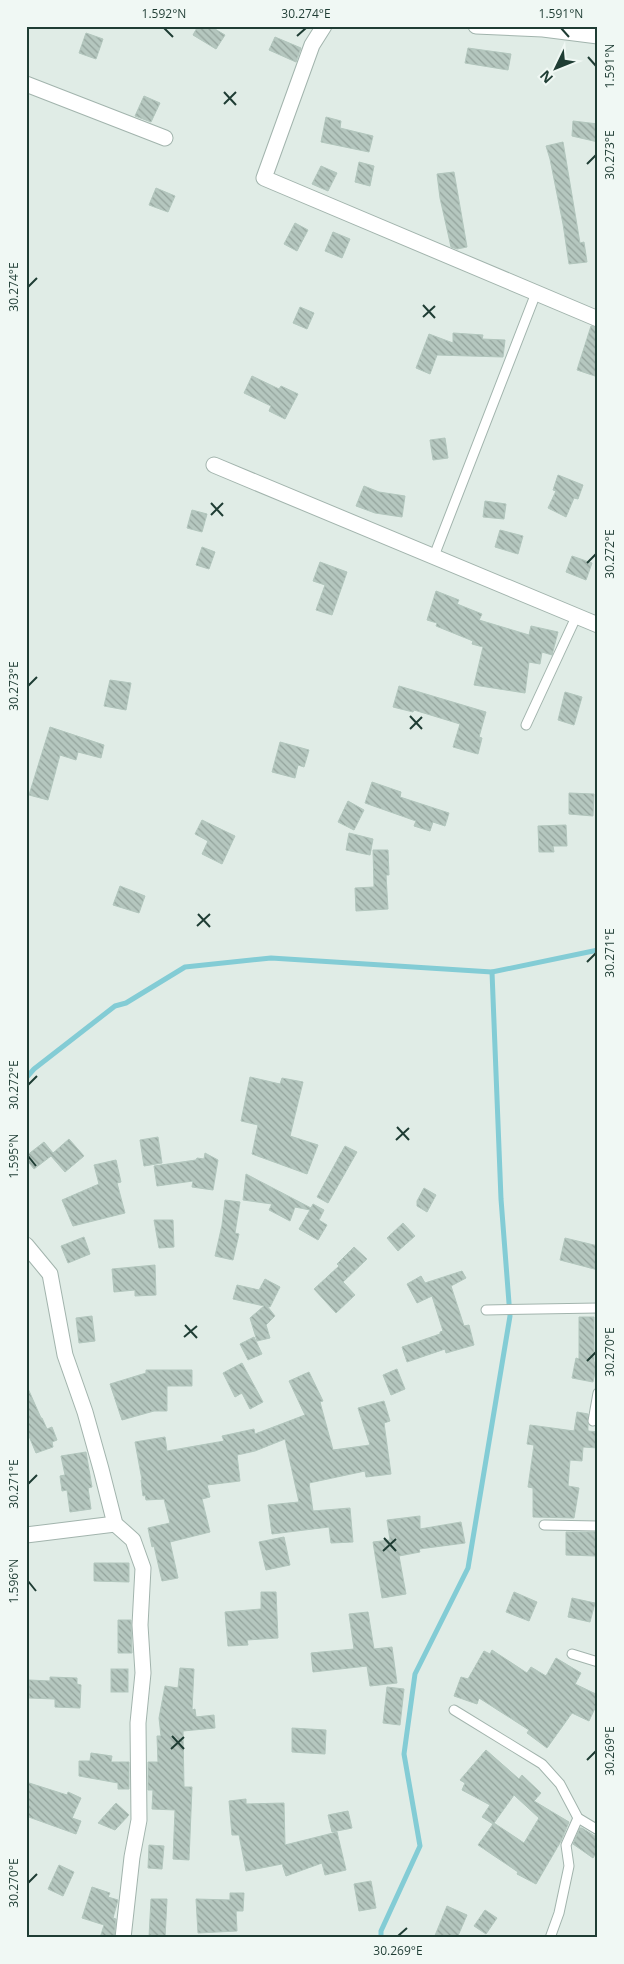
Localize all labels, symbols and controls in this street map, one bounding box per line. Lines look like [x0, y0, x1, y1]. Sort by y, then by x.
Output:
text: 1.592°N [142, 5, 186, 22]
text: 30.274°E [281, 5, 331, 22]
text: 1.591°N [539, 5, 583, 22]
north arrow [532, 42, 582, 92]
text: 1.591°N [601, 44, 618, 88]
text: N [535, 67, 557, 88]
text: 30.273°E [601, 130, 618, 180]
text: 30.274°E [5, 262, 22, 312]
text: 30.272°E [601, 529, 618, 579]
text: 30.273°E [5, 661, 22, 711]
text: 30.271°E [601, 928, 618, 978]
text: 30.272°E [5, 1060, 22, 1110]
text: 1.595°N [5, 1134, 22, 1178]
text: 30.270°E [601, 1327, 618, 1377]
text: 30.271°E [5, 1459, 22, 1509]
text: 1.596°N [5, 1559, 22, 1603]
text: 30.269°E [601, 1726, 618, 1776]
text: 30.270°E [5, 1858, 22, 1908]
text: 30.269°E [373, 1942, 423, 1959]

